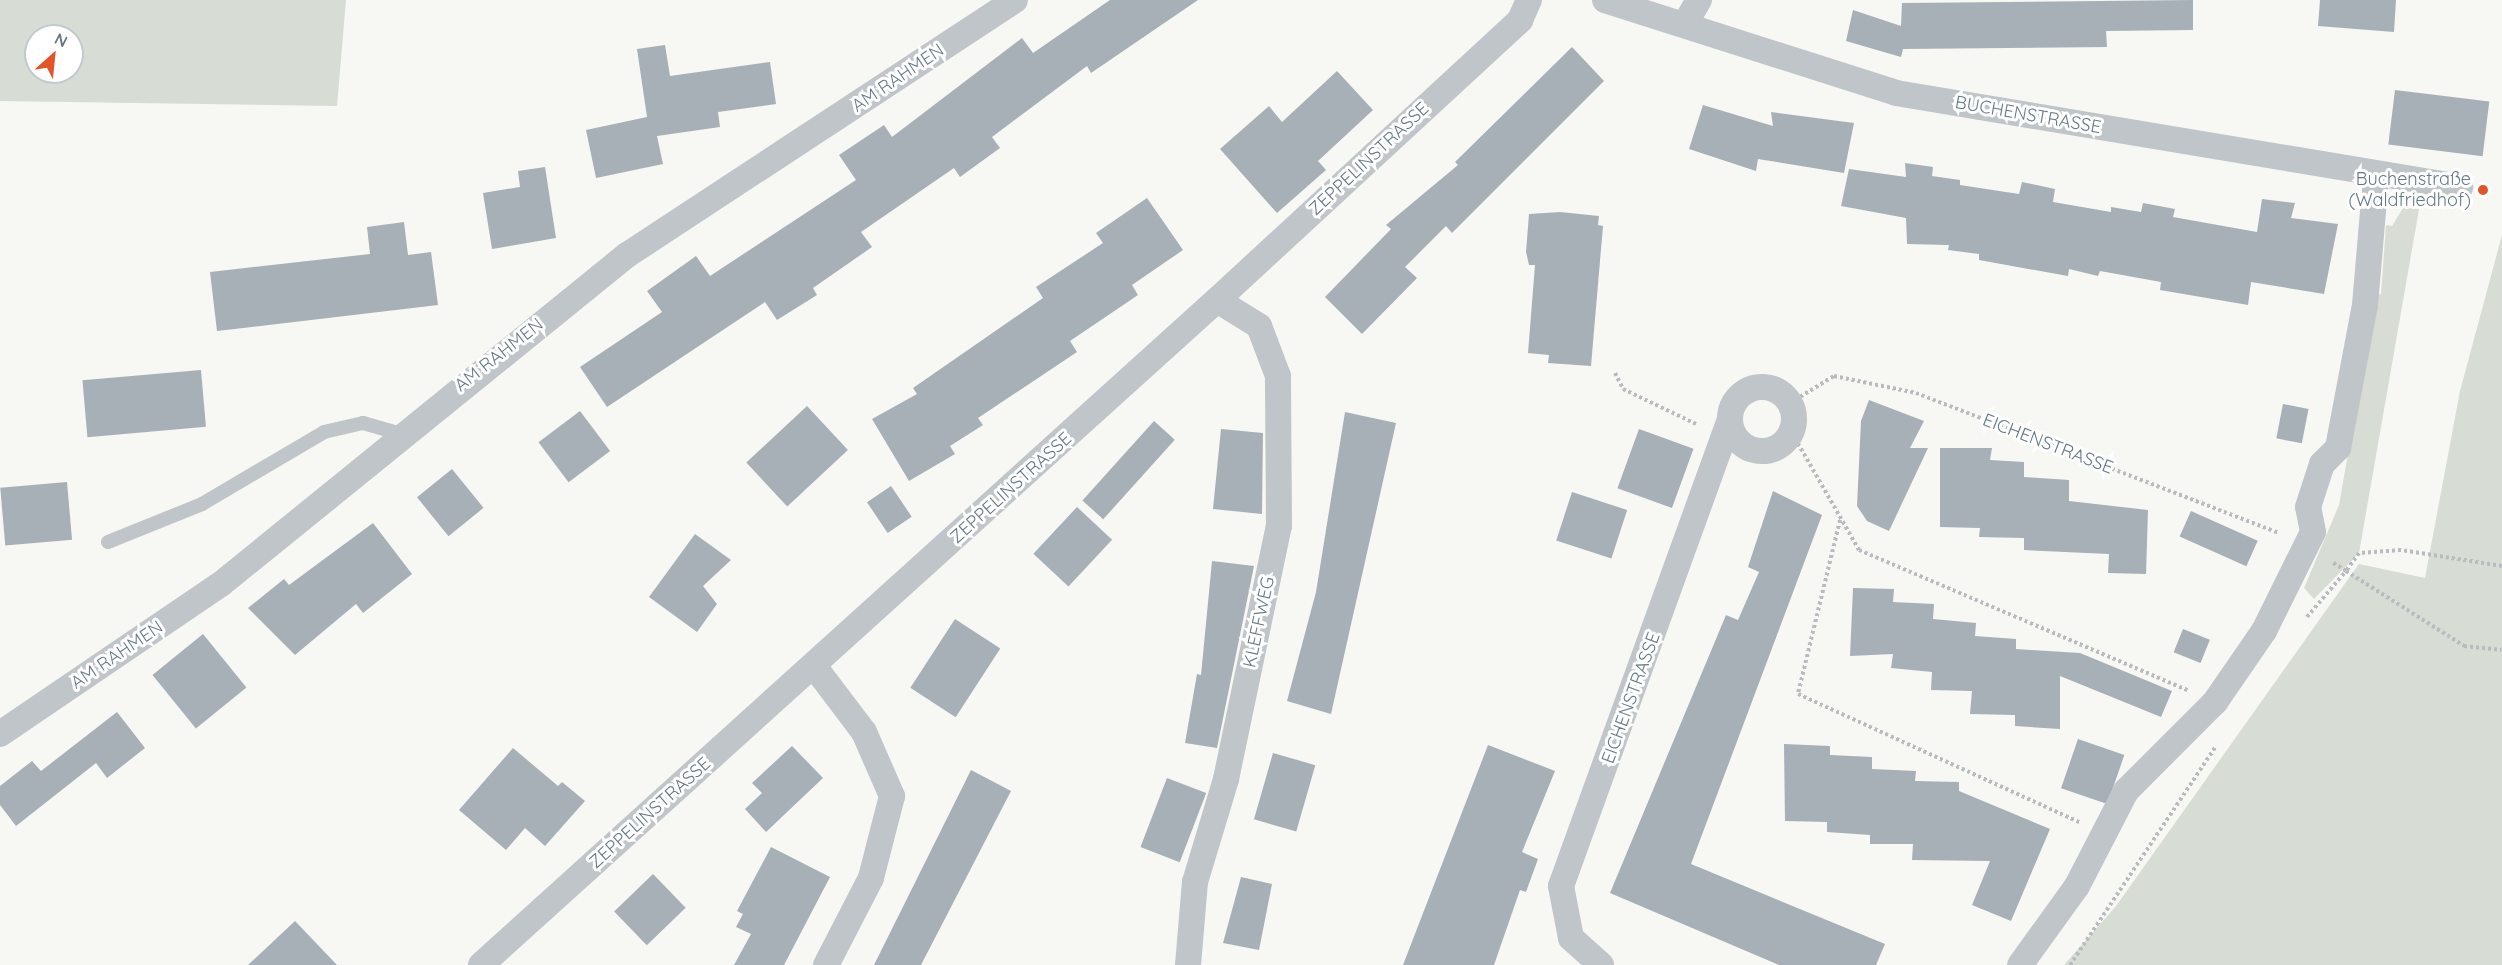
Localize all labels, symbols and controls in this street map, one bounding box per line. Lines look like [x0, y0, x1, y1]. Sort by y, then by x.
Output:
north arrow [24, 24, 84, 84]
text: N [51, 28, 71, 51]
street label: AM RAHMEN [848, 39, 948, 117]
street label: BUCHENSTRASSE [1953, 92, 2103, 138]
street label: ZEPPELINSTRASSE [1305, 98, 1433, 220]
place label: Buchenstraße (Waldfriedhof) [2349, 169, 2471, 212]
marker: Buchenstraße (Waldfriedhof) [2476, 183, 2490, 197]
street label: AM RAHMEN [450, 314, 548, 396]
street label: EICHENSTRASSE [1980, 409, 2116, 479]
street label: ZEPPELINSTRASSE [946, 428, 1076, 548]
street label: KLEFFWEG [1239, 575, 1279, 669]
street label: AM RAHMEN [67, 616, 167, 694]
street label: EICHENSTRASSE [1597, 630, 1665, 766]
street label: ZEPPELINSTRASSE [585, 753, 715, 873]

